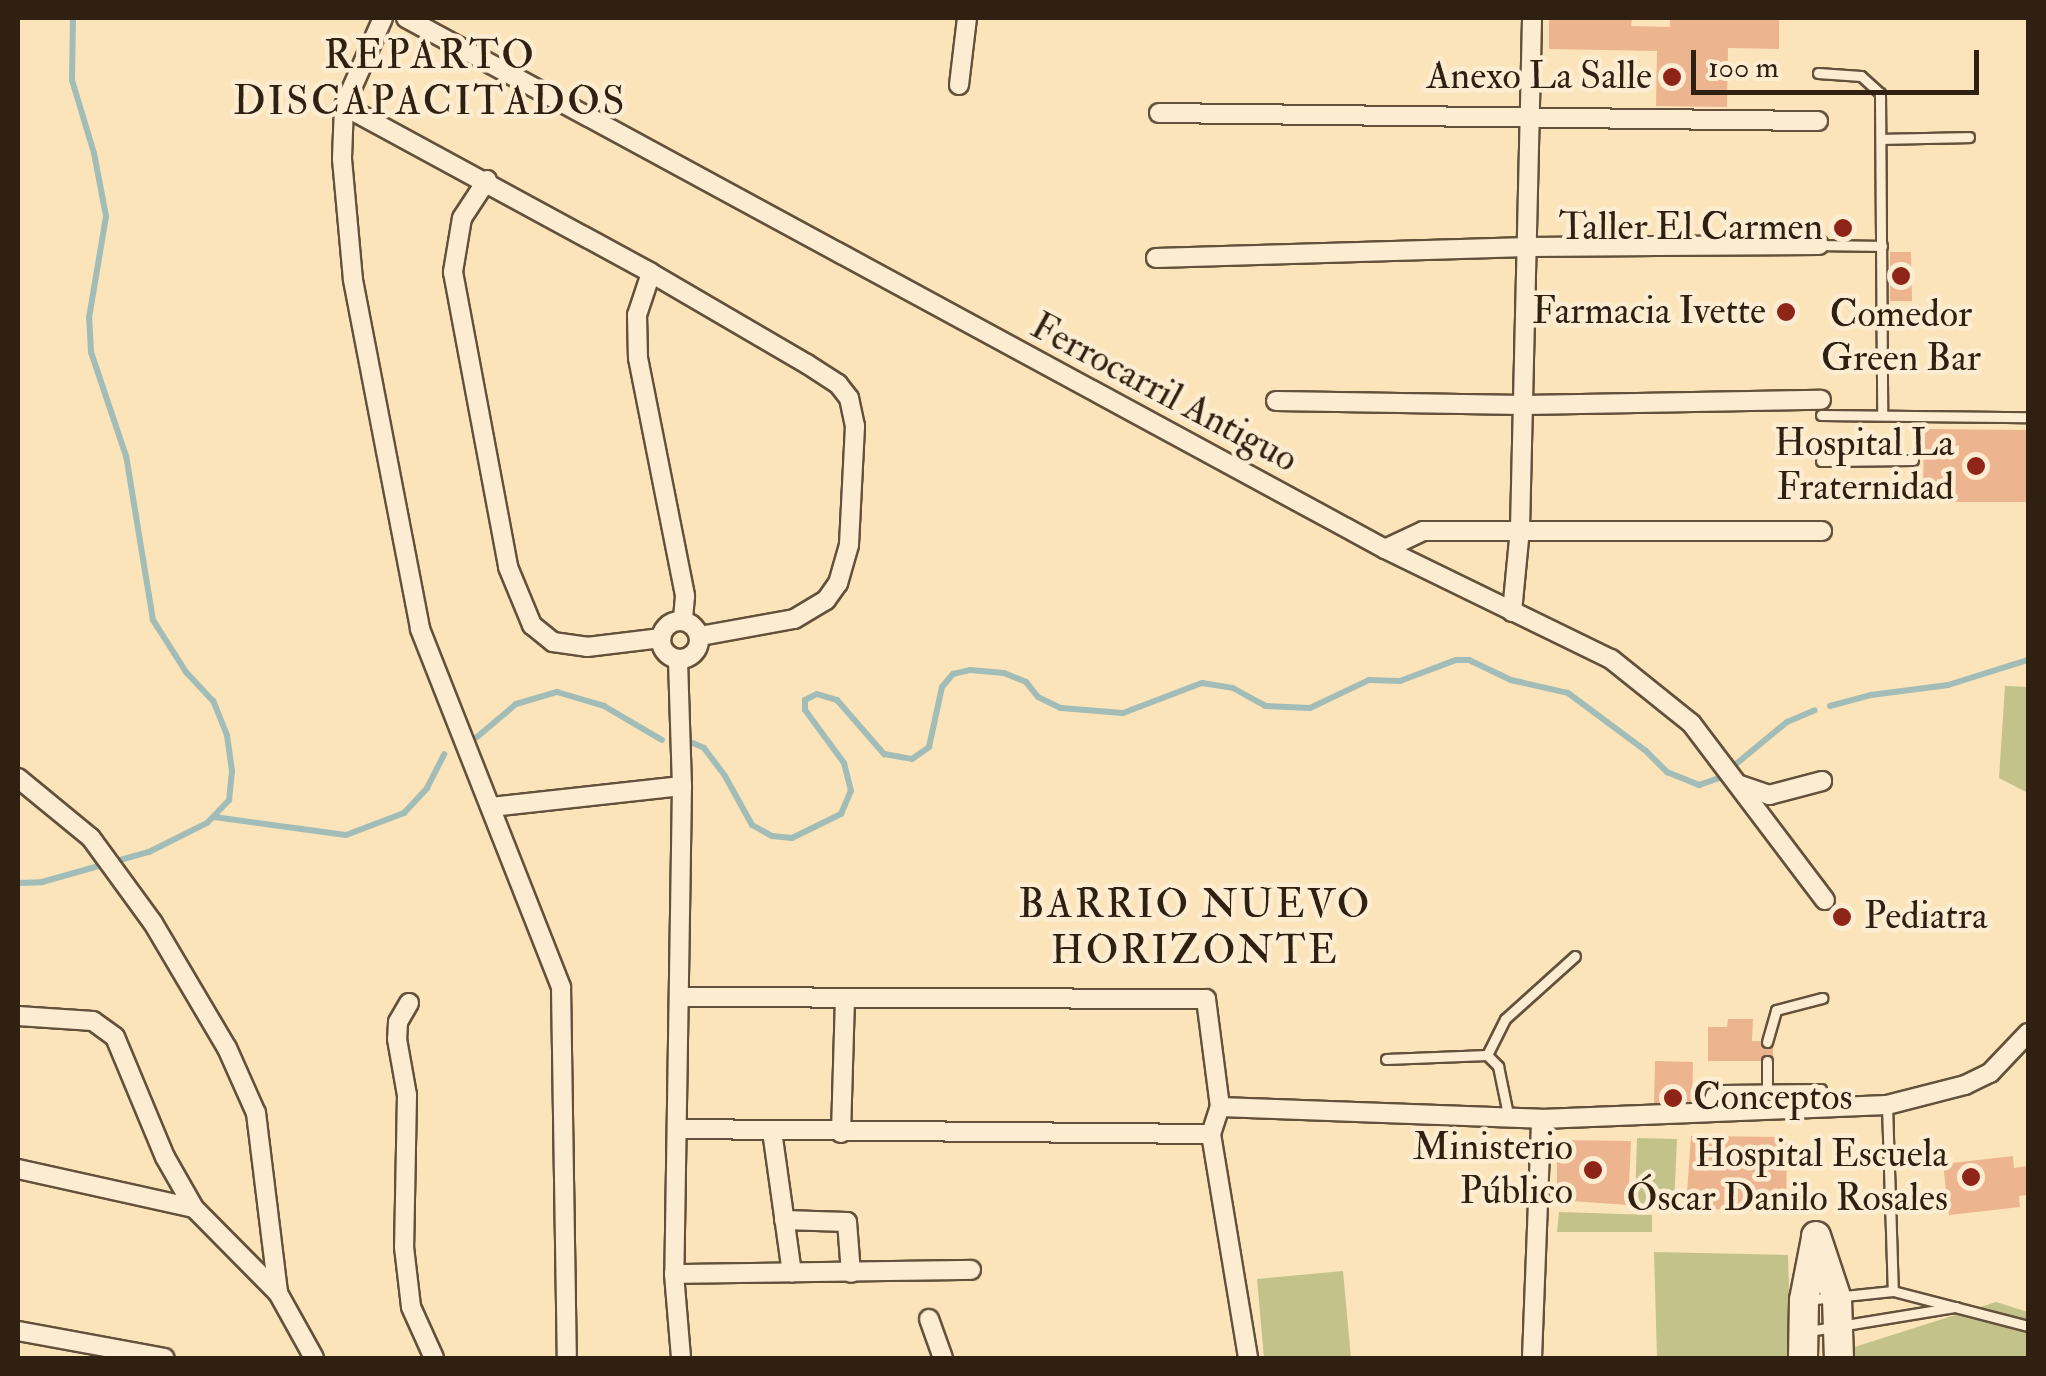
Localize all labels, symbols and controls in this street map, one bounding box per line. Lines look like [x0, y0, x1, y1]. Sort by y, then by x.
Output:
scale bar [1696, 30, 1984, 92]
district label: REPARTO DISCAPACITADOS [233, 32, 627, 126]
text: 100 m [1708, 49, 1779, 86]
place label: Anexo La Salle [1426, 54, 1652, 100]
marker: Anexo La Salle [1661, 66, 1683, 88]
place label: Taller El Carmen [1559, 205, 1823, 251]
marker: Taller El Carmen [1832, 217, 1854, 239]
marker: Comedor Green Bar [1890, 265, 1912, 287]
place label: Farmacia Ivette [1532, 289, 1766, 335]
place label: Comedor Green Bar [1821, 292, 1981, 382]
marker: Farmacia Ivette [1775, 301, 1797, 323]
street label: Ferrocarril Antiguo [1023, 304, 1305, 482]
place label: Hospital La Fraternidad [1774, 421, 1954, 510]
marker: Hospital La Fraternidad [1963, 453, 1989, 479]
district label: BARRIO NUEVO HORIZONTE [1018, 881, 1372, 975]
place label: Pediatra [1864, 894, 1988, 940]
marker: Pediatra [1829, 904, 1855, 930]
place label: Conceptos [1693, 1075, 1853, 1121]
marker: Conceptos [1662, 1087, 1684, 1109]
place label: Ministerio Público [1413, 1125, 1573, 1214]
place label: Hospital Escuela Óscar Danilo Rosales [1627, 1132, 1948, 1222]
marker: Ministerio Público [1582, 1159, 1604, 1181]
marker: Hospital Escuela Óscar Danilo Rosales [1958, 1164, 1984, 1190]

